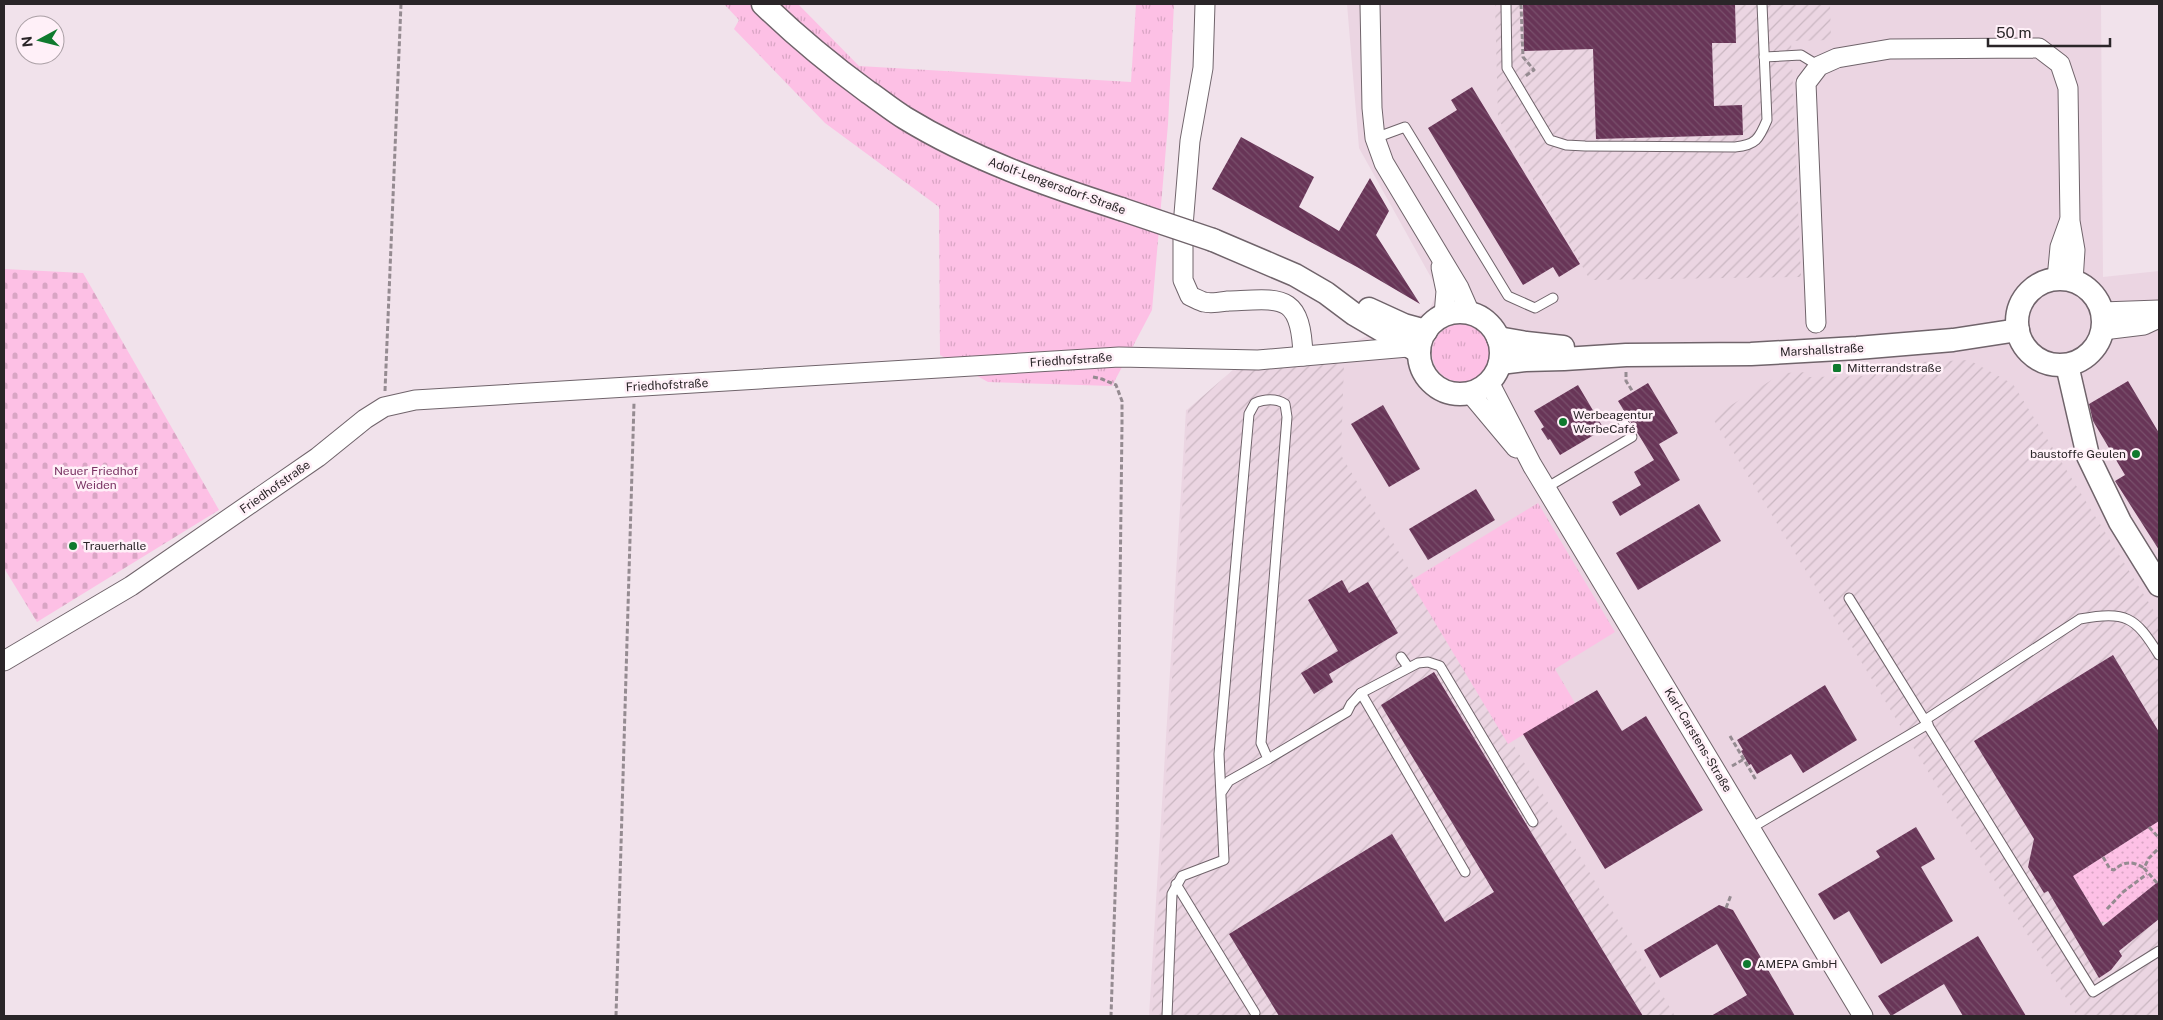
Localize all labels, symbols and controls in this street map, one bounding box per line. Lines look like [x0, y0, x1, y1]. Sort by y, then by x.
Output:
north arrow [15, 15, 65, 65]
scale bar [1988, 15, 2110, 47]
text: 50 m [1996, 24, 2031, 41]
text: N [18, 35, 36, 48]
street label: Adolf-Lengersdorf-Straße [986, 155, 1128, 217]
street label: Marshallstraße [1780, 341, 1864, 359]
street label: Friedhofstraße [1029, 350, 1113, 370]
place label: Mitterrandstraße [1847, 361, 1942, 375]
marker: Mitterrandstraße [1831, 362, 1843, 374]
street label: Friedhofstraße [625, 376, 709, 394]
place label: Werbeagentur WerbeCafé [1573, 408, 1653, 436]
marker: Werbeagentur WerbeCafé [1557, 416, 1569, 428]
place label: baustoffe Geulen [2030, 447, 2126, 461]
marker: baustoffe Geulen [2130, 448, 2142, 460]
street label: Friedhofstraße [237, 457, 313, 516]
park label: Neuer Friedhof Weiden [54, 464, 138, 492]
place label: Trauerhalle [83, 539, 147, 553]
marker: Trauerhalle [67, 540, 79, 552]
street label: Karl-Carstens-Straße [1661, 685, 1735, 795]
place label: AMEPA GmbH [1757, 957, 1837, 971]
marker: AMEPA GmbH [1741, 958, 1753, 970]

